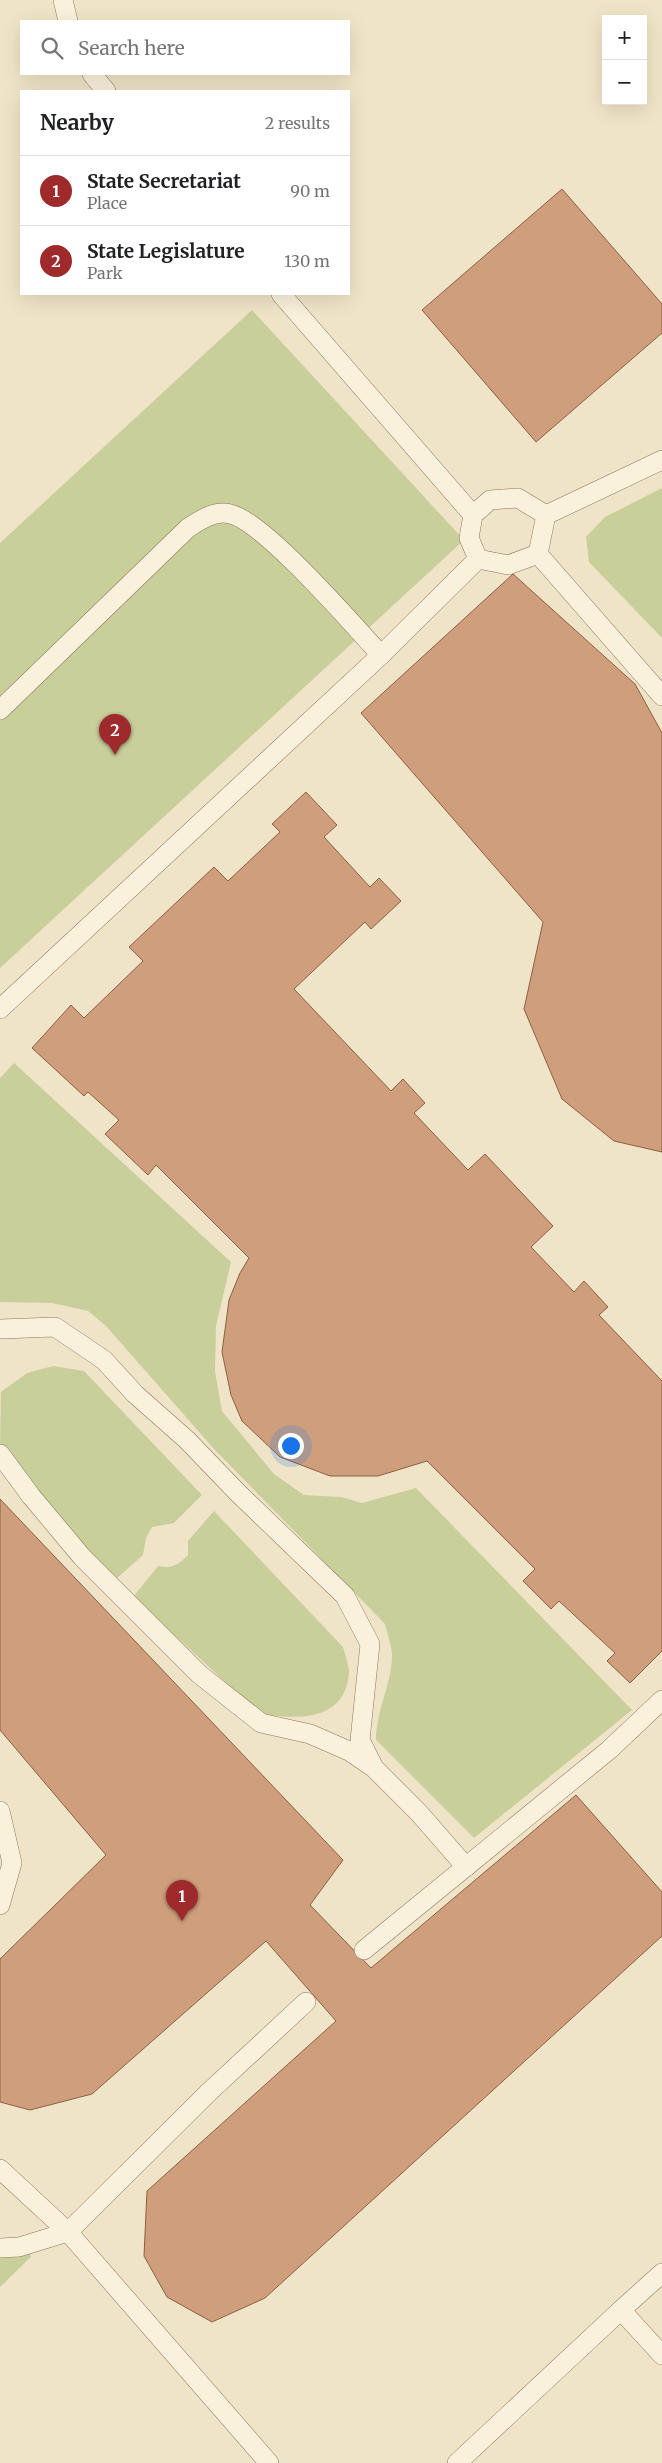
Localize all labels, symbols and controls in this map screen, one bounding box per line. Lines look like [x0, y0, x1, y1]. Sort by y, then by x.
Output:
map controls [602, 15, 647, 105]
button: + [602, 15, 647, 60]
search box [20, 20, 350, 75]
icon: search [38, 34, 66, 62]
text: Search here [78, 36, 185, 60]
button: − [602, 60, 647, 105]
text: Nearby [40, 109, 114, 136]
text: 2 results [265, 113, 330, 133]
text: State Secretariat [87, 169, 241, 193]
text: 1 [52, 181, 60, 201]
text: 90 m [290, 181, 330, 201]
text: Place [87, 193, 127, 213]
text: State Legislature [87, 239, 244, 263]
text: 2 [51, 251, 61, 271]
text: 130 m [284, 251, 330, 271]
text: Park [87, 263, 123, 283]
pin: 2 [99, 714, 131, 755]
your location [278, 1433, 304, 1459]
pin: 1 [166, 1880, 198, 1921]

